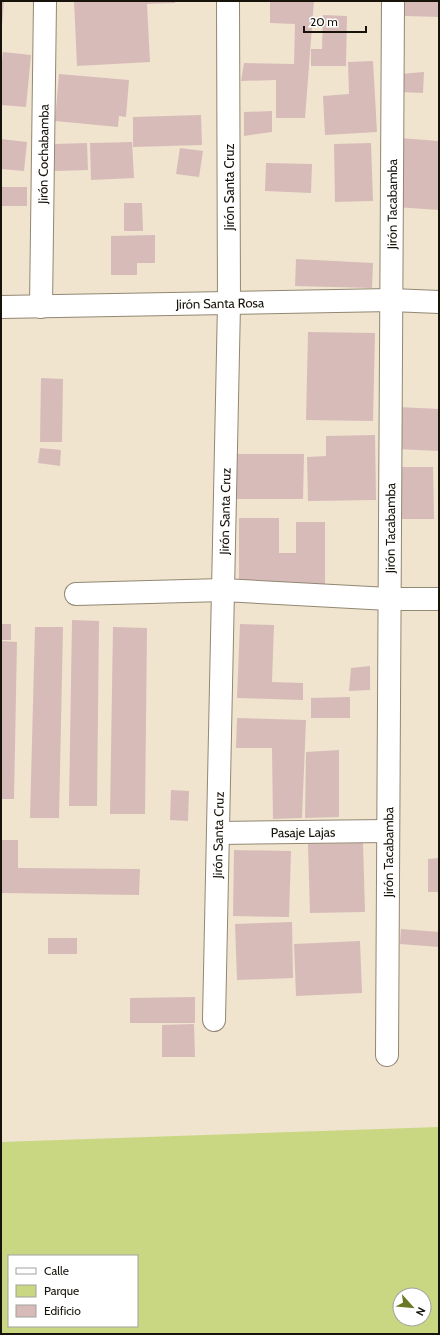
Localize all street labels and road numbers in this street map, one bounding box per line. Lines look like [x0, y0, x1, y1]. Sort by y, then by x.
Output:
street label: Jirón Cochabamba [34, 103, 52, 205]
street label: Jirón Santa Cruz [221, 144, 237, 231]
street label: Jirón Tacabamba [384, 158, 400, 250]
street label: Jirón Santa Rosa [175, 294, 265, 312]
street label: Jirón Santa Cruz [216, 468, 234, 556]
street label: Jirón Tacabamba [382, 482, 398, 574]
street label: Jirón Santa Cruz [209, 791, 227, 880]
street label: Jirón Tacabamba [380, 806, 396, 898]
street label: Pasaje Lajas [271, 824, 336, 841]

